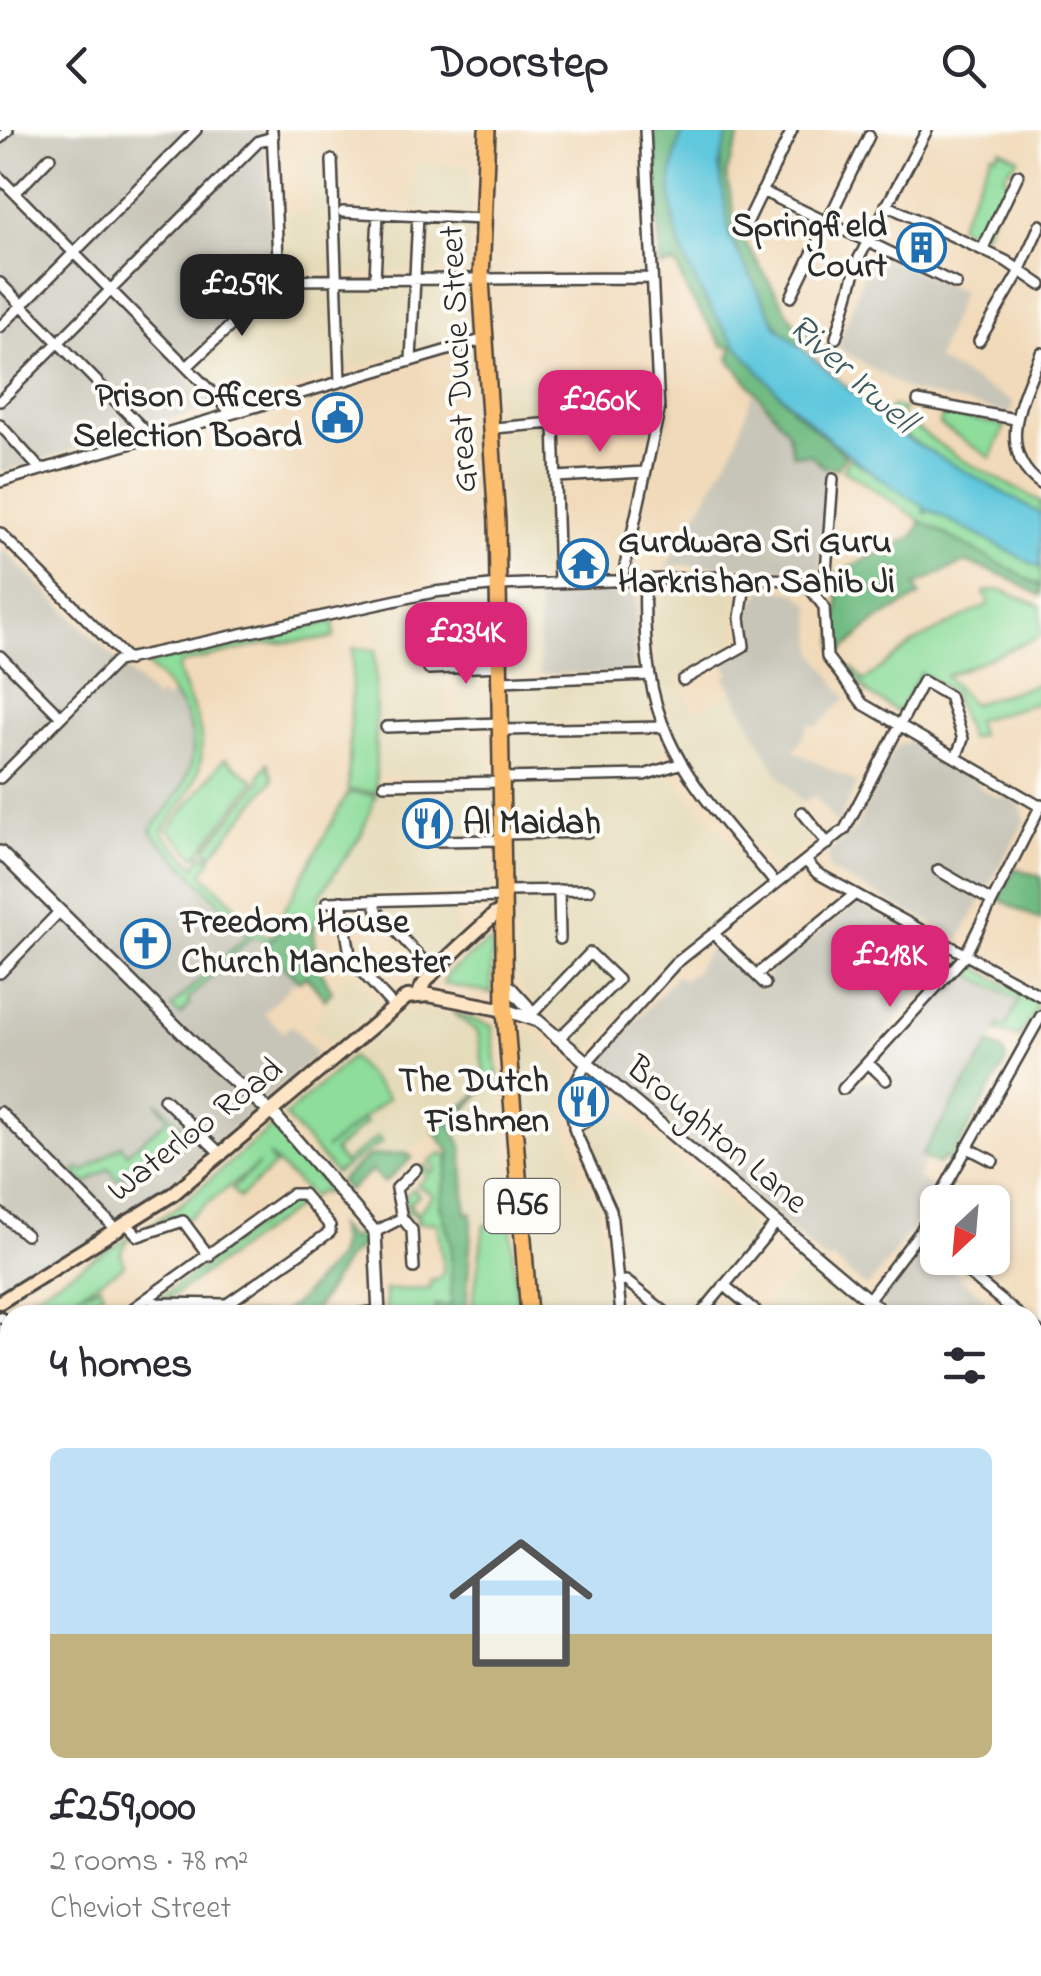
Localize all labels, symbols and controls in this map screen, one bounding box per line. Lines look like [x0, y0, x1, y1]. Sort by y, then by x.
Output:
text: Doorstep [432, 32, 609, 98]
icon: back [50, 38, 105, 93]
icon: search [936, 38, 991, 93]
place label: Springfield Court [732, 202, 887, 293]
building icon: Springfield Court [896, 221, 948, 273]
street label: Great Ducie Street [428, 224, 492, 494]
pin: £259K [172, 254, 312, 339]
text: £259K [202, 263, 282, 310]
water label: River Irwell [774, 302, 932, 452]
pin: £260K [530, 370, 670, 455]
place label: Prison Officers Selection Board [73, 372, 302, 463]
text: £260K [560, 379, 640, 426]
public building icon: Prison Officers Selection Board [311, 391, 363, 443]
place label: Gurdwara Sri Guru Harkrishan Sahib Ji [618, 518, 895, 609]
temple icon: Gurdwara Sri Guru Harkrishan Sahib Ji [557, 537, 609, 589]
pin: £234K [396, 602, 536, 687]
text: £234K [427, 611, 505, 658]
restaurant icon: Al Maidah [402, 798, 454, 850]
place label: Al Maidah [463, 799, 601, 850]
place label: Freedom House Church Manchester [179, 898, 451, 989]
church icon: Freedom House Church Manchester [120, 917, 172, 969]
pin: £218K [820, 925, 960, 1010]
text: £218K [853, 934, 927, 981]
street label: Broughton Lane [613, 1044, 819, 1228]
street label: Waterloo Road [97, 1046, 295, 1216]
place label: The Dutch Fishmen [398, 1057, 549, 1148]
restaurant icon: The Dutch Fishmen [558, 1076, 610, 1128]
road number: A56 [484, 1179, 560, 1233]
north arrow [920, 1185, 1010, 1275]
map controls [920, 1185, 1010, 1275]
text: 4 homes [50, 1335, 192, 1396]
icon: filters [937, 1338, 992, 1393]
icon: home [431, 1513, 611, 1693]
text: £259,000 [50, 1778, 196, 1839]
text: 2 rooms · 78 m² [50, 1839, 249, 1886]
text: Cheviot Street [50, 1886, 231, 1933]

